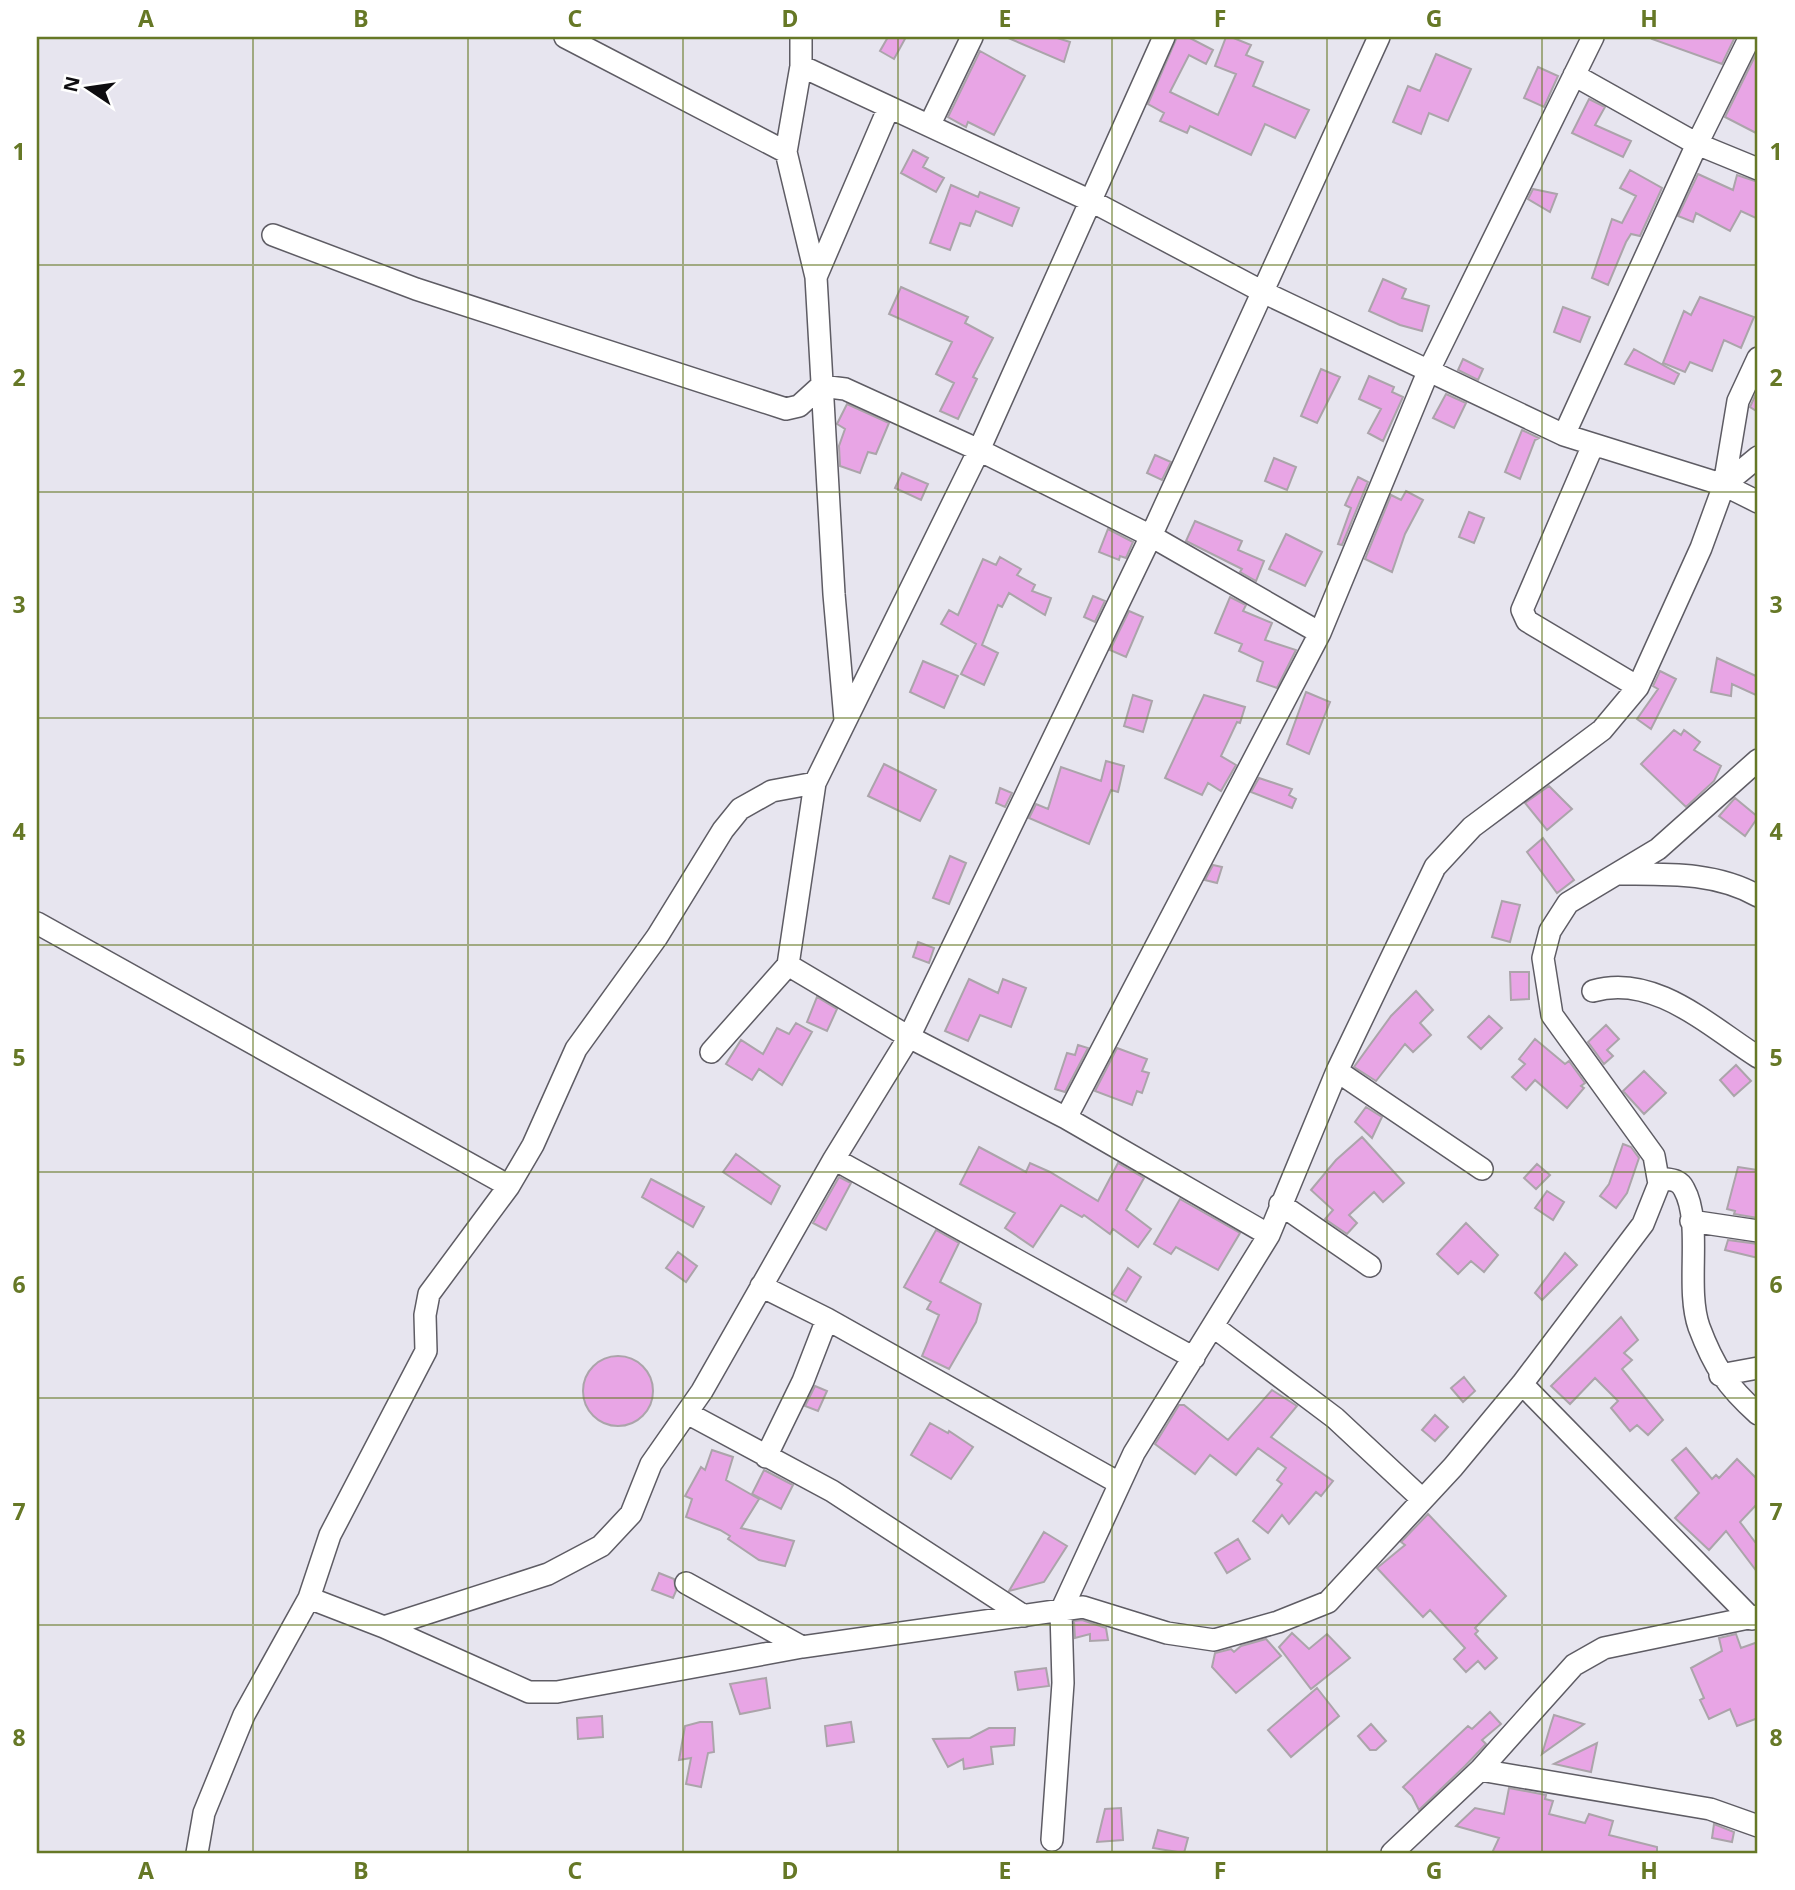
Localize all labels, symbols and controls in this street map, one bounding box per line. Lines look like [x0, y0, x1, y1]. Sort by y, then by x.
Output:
text: A [138, 2, 154, 34]
text: B [353, 2, 369, 34]
text: C [568, 2, 583, 34]
text: D [782, 2, 798, 34]
text: E [999, 2, 1011, 34]
text: F [1214, 2, 1226, 34]
text: G [1426, 2, 1442, 34]
text: H [1640, 2, 1658, 34]
north arrow [52, 52, 122, 122]
text: N [57, 74, 86, 95]
text: 1 [12, 135, 26, 167]
text: 1 [1769, 135, 1783, 167]
text: 2 [12, 361, 26, 393]
text: 2 [1769, 361, 1783, 393]
text: 3 [12, 588, 26, 620]
text: 3 [1769, 588, 1783, 620]
text: 4 [12, 815, 26, 847]
text: 4 [1769, 815, 1783, 847]
text: 5 [12, 1041, 26, 1073]
text: 5 [1769, 1041, 1783, 1073]
text: 6 [12, 1268, 26, 1300]
text: 6 [1769, 1268, 1783, 1300]
text: 7 [12, 1495, 26, 1527]
text: 7 [1769, 1495, 1783, 1527]
text: 8 [12, 1721, 26, 1753]
text: 8 [1769, 1721, 1783, 1753]
text: A [138, 1854, 154, 1886]
text: B [353, 1854, 369, 1886]
text: C [568, 1854, 583, 1886]
text: D [782, 1854, 798, 1886]
text: E [999, 1854, 1011, 1886]
text: F [1214, 1854, 1226, 1886]
text: G [1426, 1854, 1442, 1886]
text: H [1640, 1854, 1658, 1886]

